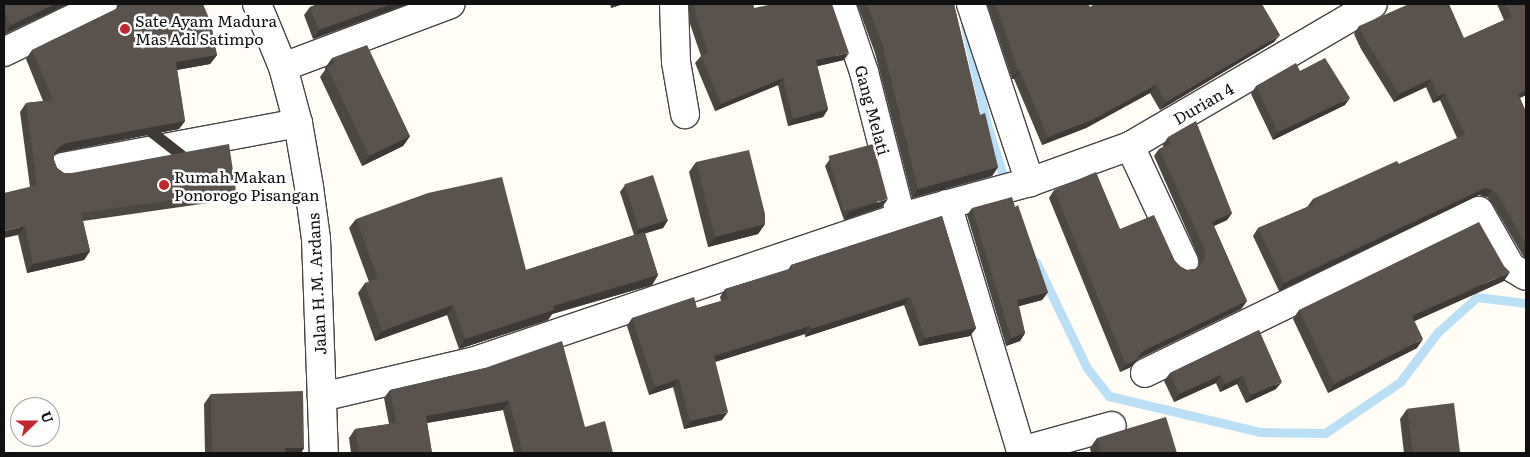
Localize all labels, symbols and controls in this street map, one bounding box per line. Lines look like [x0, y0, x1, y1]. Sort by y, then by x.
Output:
place label: Sate Ayam Madura Mas Adi Satimpo [135, 10, 277, 48]
marker: Sate Ayam Madura Mas Adi Satimpo [119, 23, 131, 35]
street label: Gang Melati [852, 63, 894, 157]
street label: Durian 4 [1169, 78, 1237, 128]
place label: Rumah Makan Ponorogo Pisangan [174, 166, 320, 204]
marker: Rumah Makan Ponorogo Pisangan [158, 179, 170, 191]
street label: Jalan H.M. Ardans [303, 212, 329, 356]
north arrow [10, 397, 60, 447]
text: U [37, 408, 59, 426]

